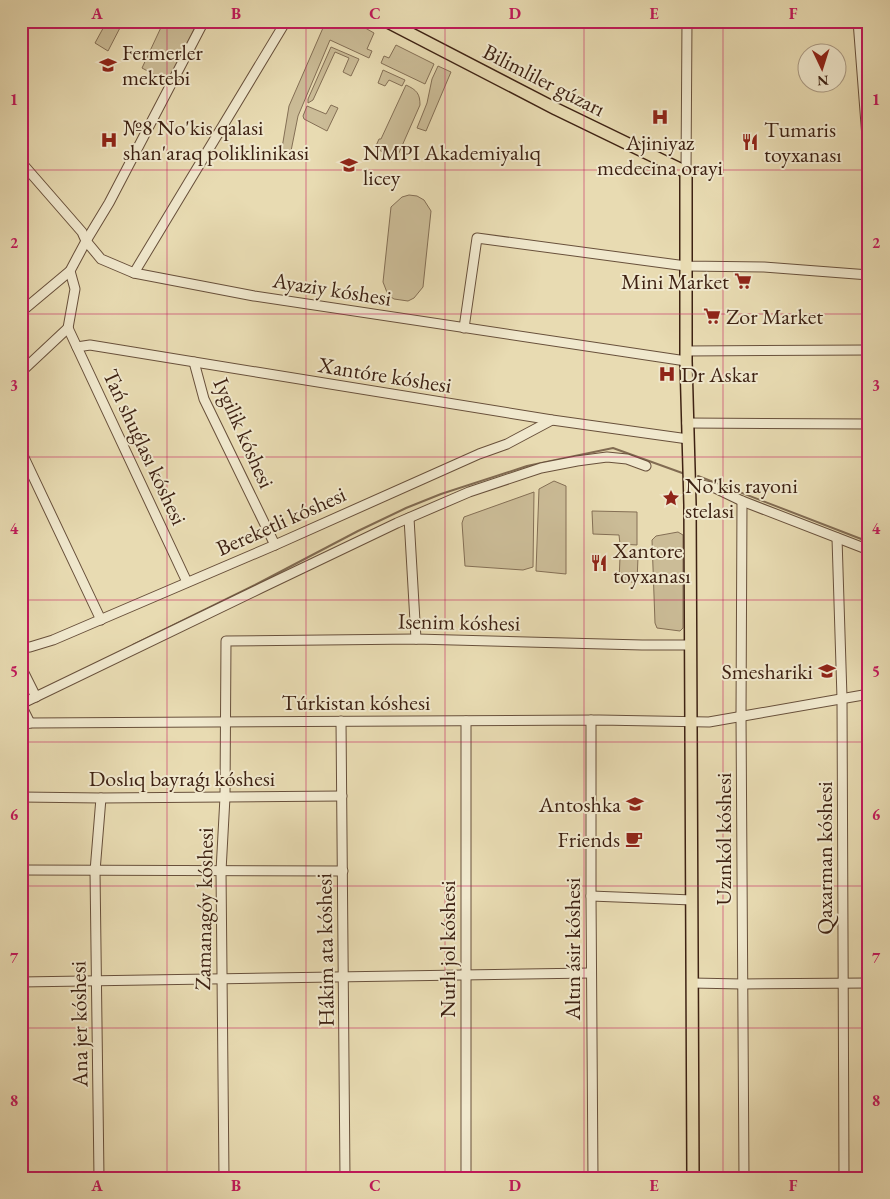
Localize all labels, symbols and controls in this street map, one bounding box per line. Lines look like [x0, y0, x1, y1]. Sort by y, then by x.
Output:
text: A [90, 3, 103, 24]
text: B [231, 3, 241, 24]
text: C [369, 3, 381, 24]
text: D [509, 3, 521, 24]
text: E [649, 3, 659, 24]
text: F [789, 3, 798, 24]
street label: Bilimliler gúzarı [478, 37, 610, 123]
place label: Fermerler mektebi [122, 38, 203, 92]
north arrow [798, 42, 848, 92]
school or university icon: Fermerler mektebi [98, 55, 118, 75]
text: N [816, 72, 829, 90]
text: 1 [10, 89, 18, 110]
text: 1 [872, 89, 880, 110]
hospital icon: Ajiniyaz medecina orayi [650, 107, 670, 127]
place label: №8 No'kis qalasi shan'araq poliklinikasi [123, 113, 309, 167]
place label: Tumaris toyxanası [764, 115, 842, 169]
place label: Ajiniyaz medecina orayi [597, 128, 723, 182]
hospital icon: №8 No'kis qalasi shan'araq poliklinikasi [99, 130, 119, 150]
restaurant icon: Tumaris toyxanası [740, 132, 760, 152]
place label: NMPI Akademiyalıq licey [363, 138, 542, 192]
school or university icon: NMPI Akademiyalıq licey [339, 155, 359, 175]
text: 2 [10, 232, 19, 253]
text: 2 [872, 232, 881, 253]
street label: Ayaziy kóshesi [270, 265, 393, 313]
place label: Mini Market [621, 267, 729, 296]
supermarket icon: Mini Market [733, 271, 753, 291]
place label: Zor Market [726, 302, 823, 331]
supermarket icon: Zor Market [702, 306, 722, 326]
street label: Xantóre kóshesi [315, 350, 454, 400]
place label: Dr Askar [681, 360, 759, 389]
hospital icon: Dr Askar [657, 364, 677, 384]
street label: Tań shuǵlası kóshesi [96, 365, 194, 529]
street label: Iygilik kóshesi [207, 373, 281, 493]
text: 3 [10, 375, 18, 396]
text: 3 [872, 375, 880, 396]
place label: No'kis rayoni stelasi [685, 471, 798, 525]
street label: Bereketli kóshesi [212, 479, 350, 563]
place icon: No'kis rayoni stelasi [661, 488, 681, 508]
text: 4 [10, 518, 19, 539]
text: 4 [872, 518, 881, 539]
place label: Xantore toyxanası [612, 536, 691, 590]
restaurant icon: Xantore toyxanası [589, 553, 609, 573]
street label: Isenim kóshesi [398, 606, 520, 638]
place label: Smeshariki [721, 657, 813, 686]
text: 5 [10, 661, 18, 682]
school or university icon: Smeshariki [817, 661, 837, 681]
text: 5 [872, 661, 880, 682]
street label: Túrkistan kóshesi [282, 688, 430, 717]
street label: Doslıq bayraǵı kóshesi [89, 764, 275, 793]
street label: Uzınkól kóshesi [709, 773, 738, 905]
street label: Qaxarman kóshesi [810, 781, 839, 935]
place label: Antoshka [538, 790, 621, 819]
school or university icon: Antoshka [625, 794, 645, 814]
text: 6 [10, 804, 19, 825]
text: 6 [872, 804, 881, 825]
place label: Friends [558, 825, 620, 854]
street label: Zamanagóy kóshesi [188, 827, 220, 991]
cafe icon: Friends [624, 829, 644, 849]
street label: Hákim ata kóshesi [309, 873, 341, 1027]
street label: Altın ásir kóshesi [558, 878, 587, 1021]
street label: Nurlı jol kóshesi [433, 880, 462, 1018]
text: 7 [10, 947, 19, 968]
text: 7 [872, 947, 881, 968]
street label: Ana jer kóshesi [63, 961, 95, 1088]
text: 8 [10, 1090, 18, 1111]
text: 8 [872, 1090, 880, 1111]
text: A [90, 1175, 103, 1196]
text: B [231, 1175, 241, 1196]
text: C [369, 1175, 381, 1196]
text: D [509, 1175, 521, 1196]
text: E [649, 1175, 659, 1196]
text: F [789, 1175, 798, 1196]

